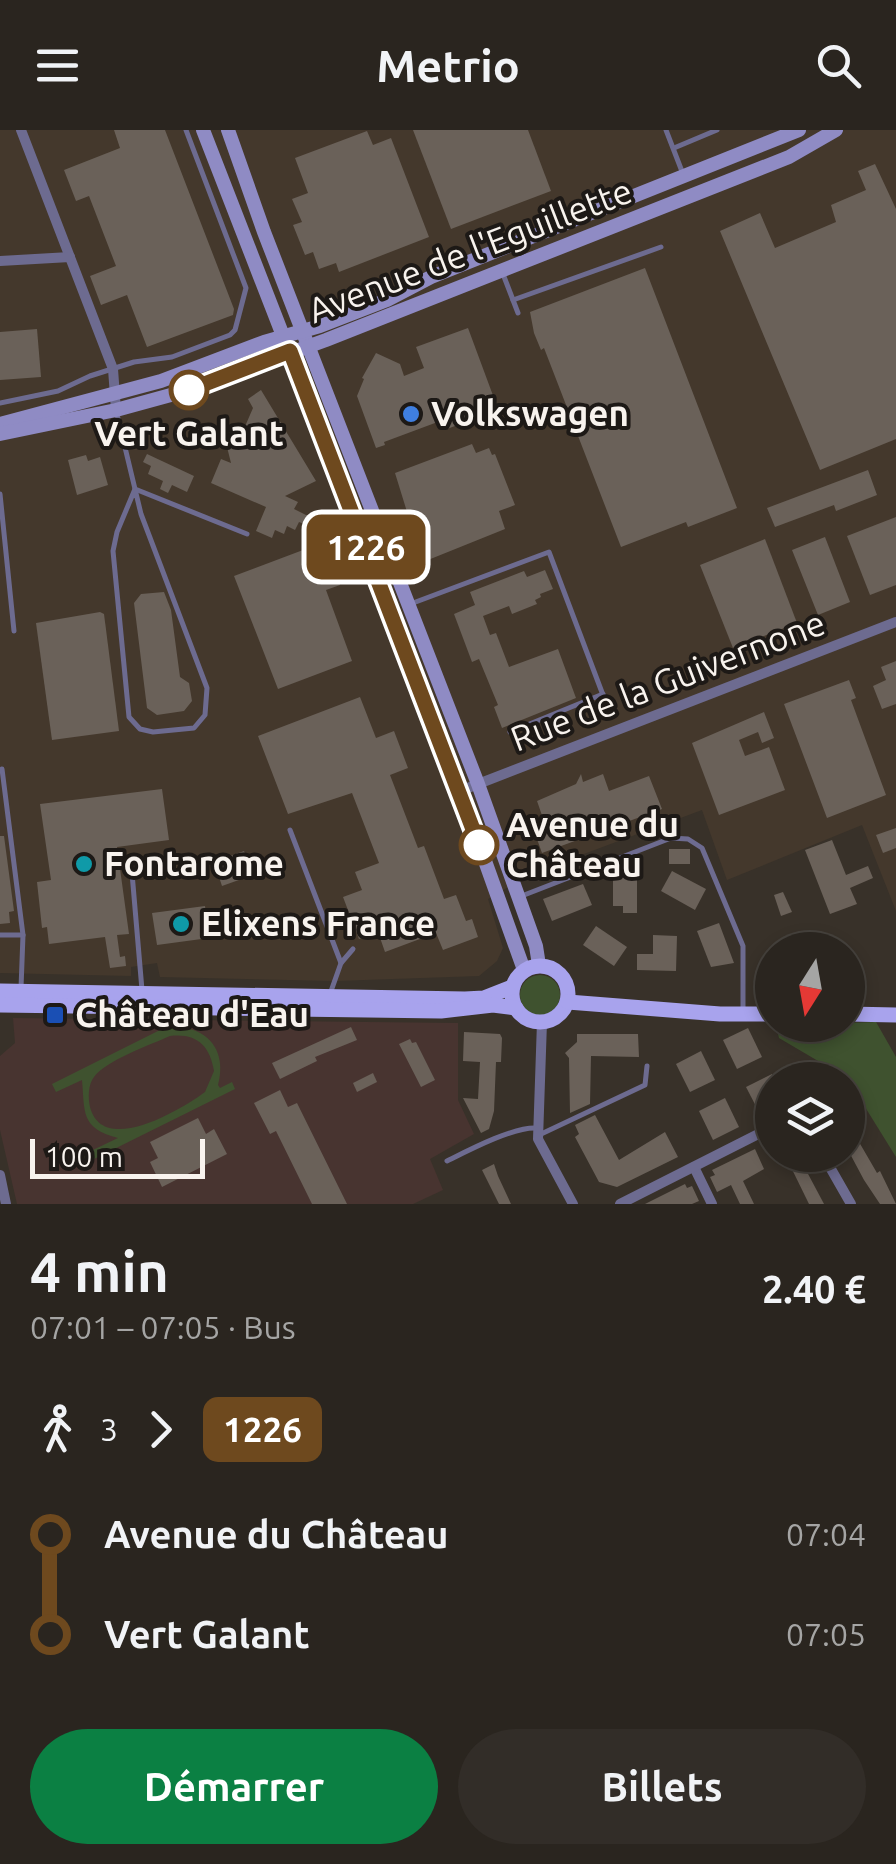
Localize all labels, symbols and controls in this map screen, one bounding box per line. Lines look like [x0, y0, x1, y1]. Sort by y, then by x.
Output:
icon: menu [30, 38, 85, 93]
icon: search [811, 38, 866, 93]
text: Metrio [376, 40, 520, 91]
street label: Avenue de l'Eguillette [302, 170, 637, 330]
marker: Vert Galant [170, 371, 208, 409]
place label: Volkswagen [431, 393, 629, 433]
marker: Volkswagen [400, 403, 422, 425]
place label: Vert Galant [94, 413, 284, 453]
line badge: 1226 [296, 514, 436, 580]
text: 1226 [327, 527, 405, 567]
street label: Rue de la Guivernone [505, 602, 830, 758]
place label: Avenue du Château [506, 804, 679, 884]
marker: Avenue du Château [460, 826, 498, 864]
place label: Fontarome [104, 843, 284, 883]
marker: Fontarome [73, 853, 95, 875]
place label: Elixens France [201, 903, 435, 943]
marker: Elixens France [170, 913, 192, 935]
north arrow [755, 932, 865, 1042]
map controls [755, 932, 865, 1172]
place label: Château d'Eau [75, 994, 309, 1034]
marker: Château d'Eau [44, 1004, 66, 1026]
button: layers [755, 1062, 865, 1172]
scale bar [30, 1134, 205, 1178]
text: 100 m [45, 1141, 123, 1172]
text: 4 min [30, 1241, 169, 1302]
text: 2.40 € [762, 1268, 866, 1310]
text: 07:01 – 07:05 · Bus [30, 1309, 296, 1345]
icon: walk [30, 1402, 85, 1457]
icon: forward [133, 1402, 188, 1457]
text: 1226 [223, 1409, 302, 1449]
text: 3 [100, 1411, 118, 1447]
text: Avenue du Château [104, 1513, 448, 1555]
text: 07:04 [786, 1516, 866, 1552]
text: Vert Galant [104, 1613, 310, 1655]
text: 07:05 [786, 1616, 866, 1652]
button: Démarrer [30, 1729, 438, 1844]
button: Billets [458, 1729, 866, 1844]

